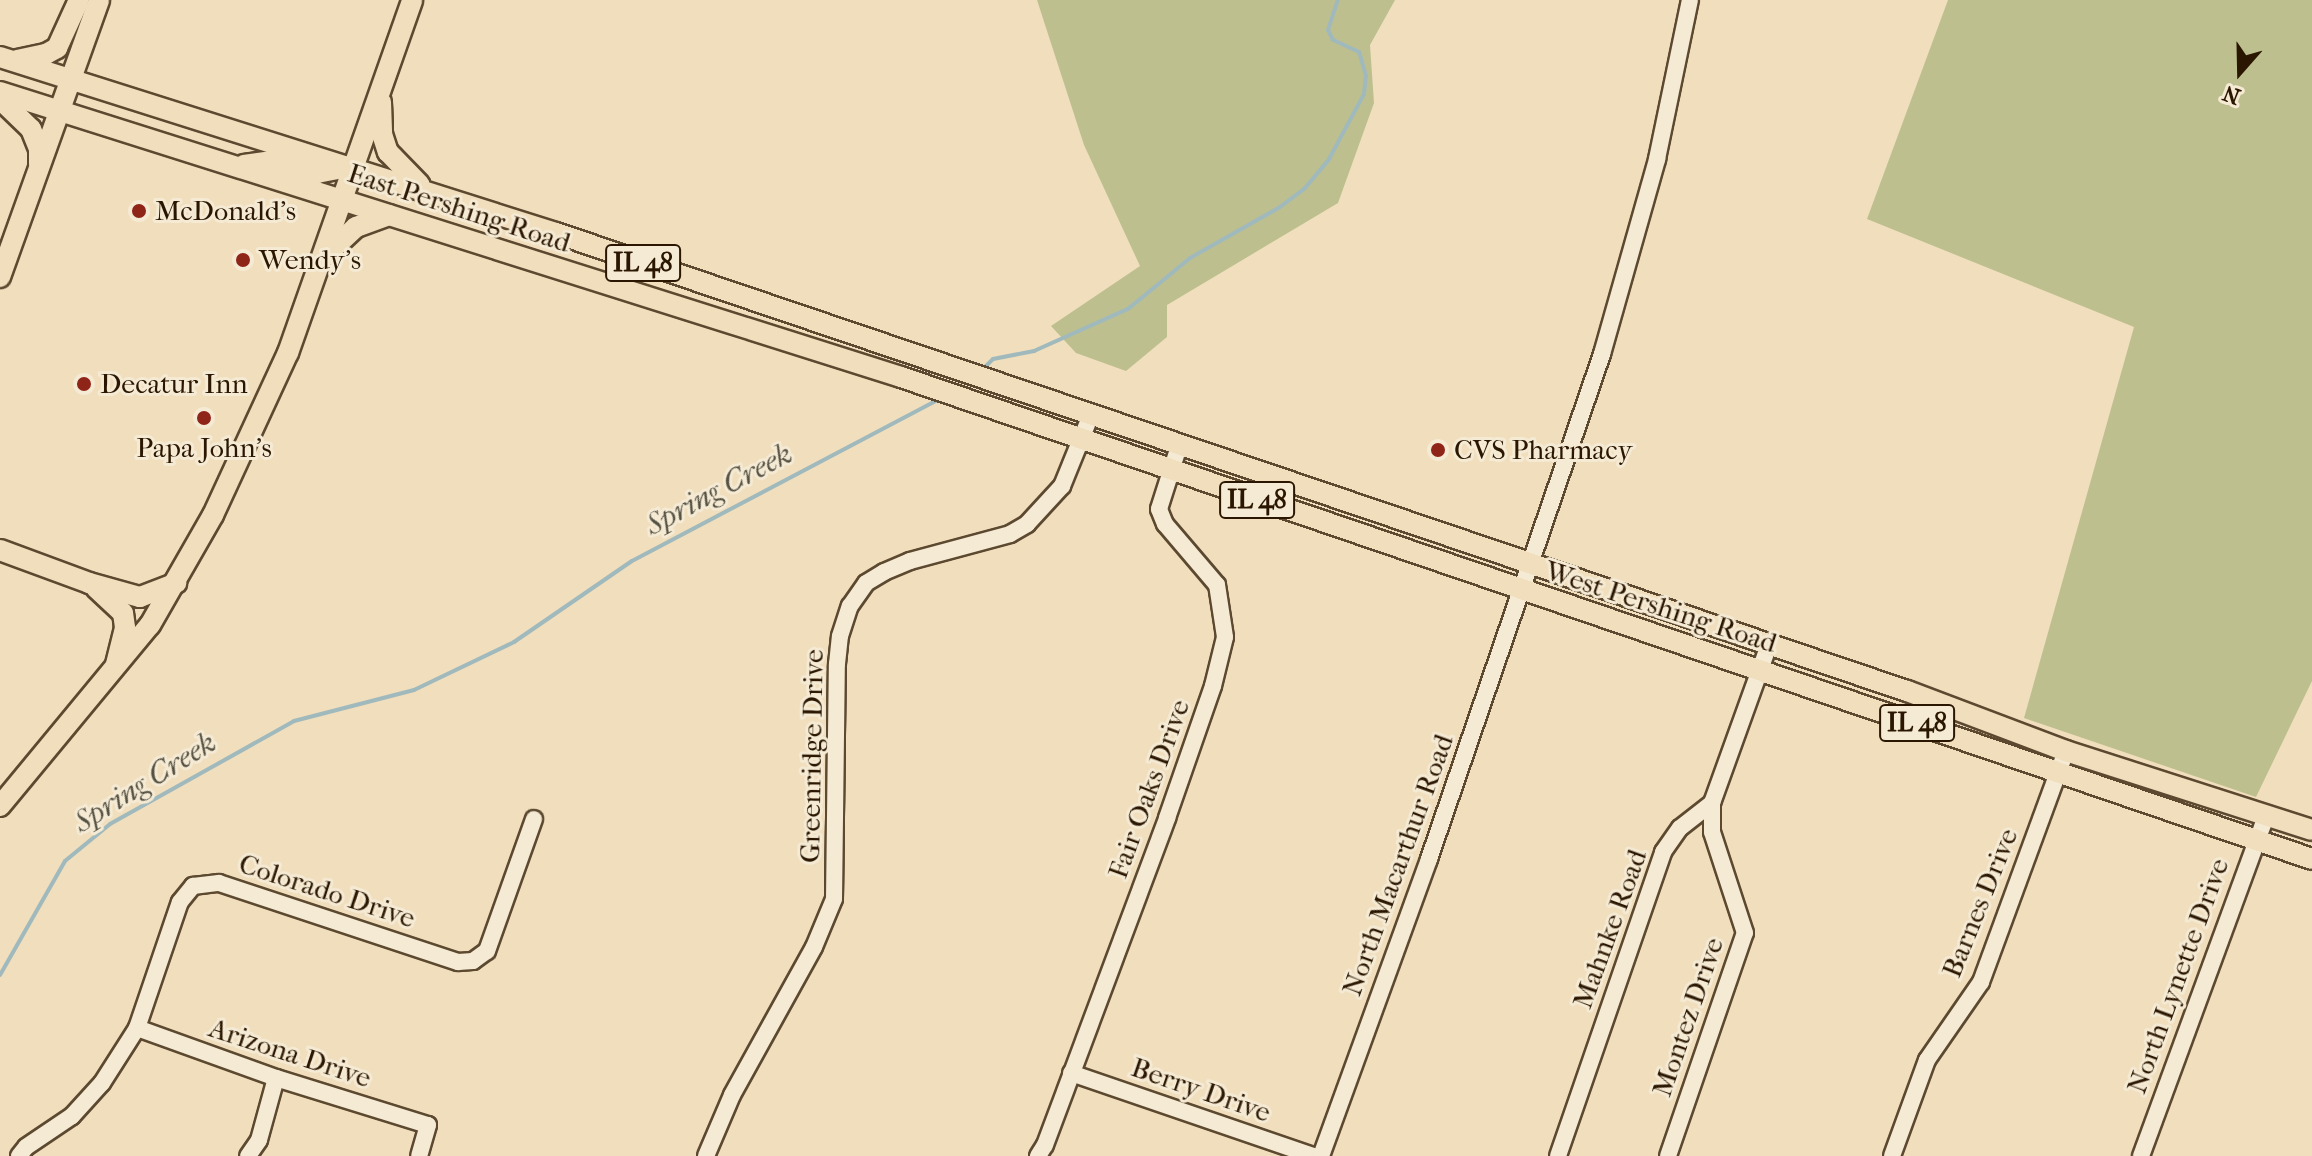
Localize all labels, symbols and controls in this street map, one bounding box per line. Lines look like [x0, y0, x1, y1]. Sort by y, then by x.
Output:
north arrow [2200, 32, 2280, 112]
text: N [2220, 79, 2244, 110]
street label: East Pershing Road [343, 156, 575, 260]
place label: McDonald's [155, 194, 296, 228]
marker: McDonald's [130, 202, 148, 220]
road number: IL 48 [605, 241, 681, 285]
place label: Wendy's [259, 243, 361, 277]
marker: Wendy's [234, 251, 252, 269]
place label: Decatur Inn [100, 367, 248, 401]
marker: Decatur Inn [75, 375, 93, 393]
marker: Papa John's [195, 409, 213, 427]
place label: Papa John's [136, 431, 272, 465]
place label: CVS Pharmacy [1454, 433, 1632, 467]
water label: Spring Creek [639, 436, 799, 544]
marker: CVS Pharmacy [1429, 441, 1447, 459]
road number: IL 48 [1219, 478, 1295, 522]
street label: West Pershing Road [1541, 554, 1781, 660]
street label: Greenridge Drive [793, 649, 831, 863]
street label: Fair Oaks Drive [1101, 695, 1197, 883]
road number: IL 48 [1879, 701, 1955, 745]
water label: Spring Creek [67, 725, 223, 841]
street label: North Macarthur Road [1335, 730, 1461, 1000]
street label: Barnes Drive [1935, 824, 2025, 982]
street label: Mahnke Road [1566, 845, 1654, 1013]
street label: Colorado Drive [235, 847, 419, 935]
street label: North Lynette Drive [2120, 854, 2236, 1098]
street label: Montez Drive [1645, 933, 1731, 1101]
street label: Arizona Drive [205, 1011, 375, 1095]
street label: Berry Drive [1127, 1050, 1275, 1130]

